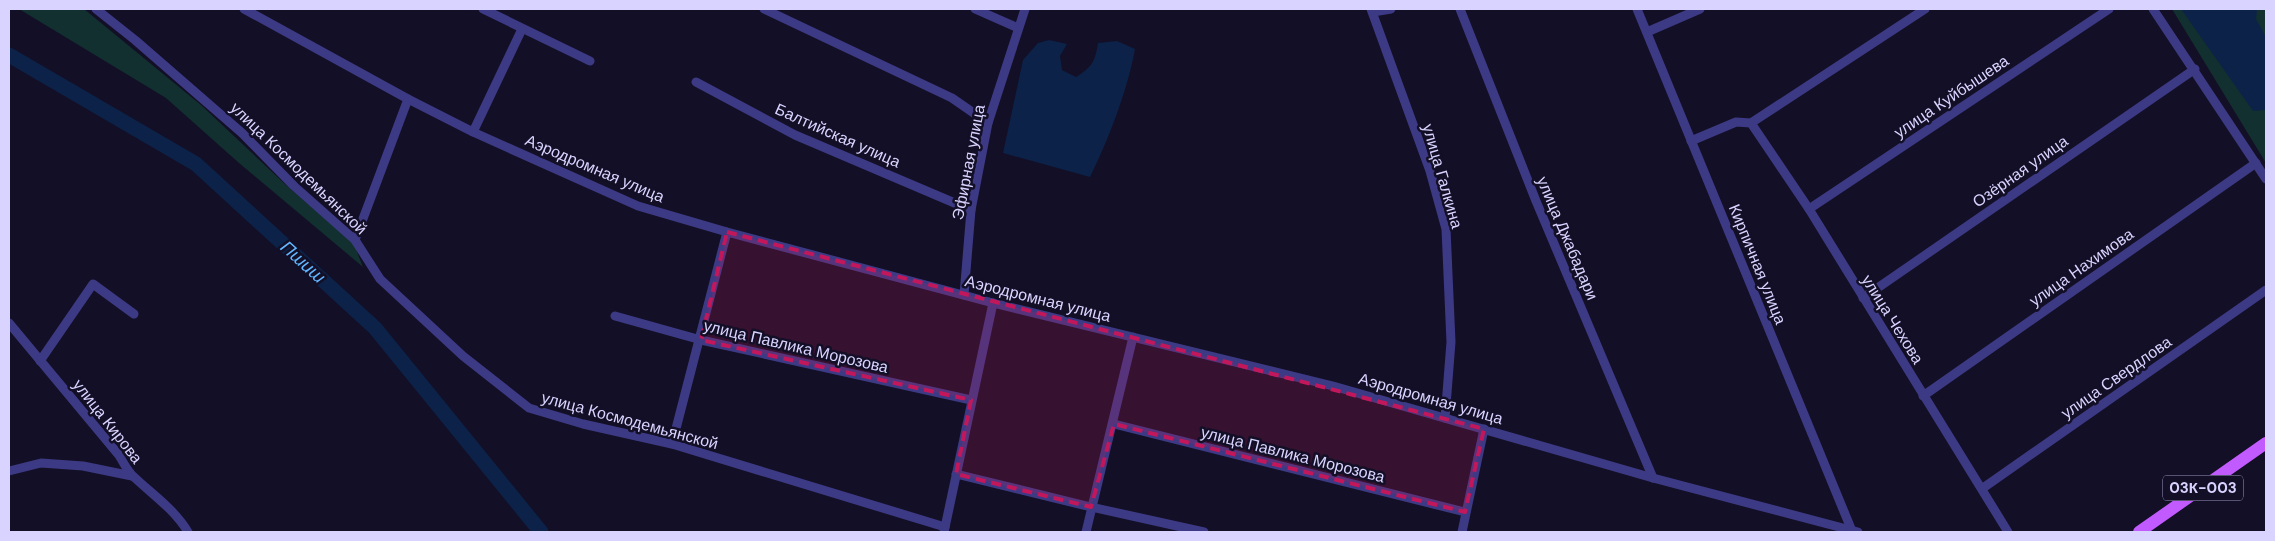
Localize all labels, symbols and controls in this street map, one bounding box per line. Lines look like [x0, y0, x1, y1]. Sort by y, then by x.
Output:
street label: улица Куйбышева [1890, 50, 2013, 143]
street label: улица Космодемьянской [226, 98, 371, 239]
street label: Балтийская улица [772, 98, 904, 173]
street label: Эфирная улица [947, 102, 990, 222]
street label: улица Галкина [1418, 121, 1468, 231]
street label: Аэродромная улица [522, 130, 668, 207]
street label: Озёрная улица [1968, 131, 2072, 212]
street label: улица Джабадари [1532, 173, 1603, 303]
street label: Кирпичная улица [1724, 201, 1791, 327]
street label: улица Нахимова [2025, 224, 2138, 311]
water label: Пшиш [275, 235, 331, 289]
street label: Аэродромная улица [963, 270, 1113, 327]
street label: улица Чехова [1857, 271, 1928, 368]
street label: улица Павлика Морозова [702, 315, 890, 378]
street label: улица Свердлова [2057, 331, 2176, 423]
street label: Аэродромная улица [1356, 368, 1506, 429]
street label: улица Кирова [68, 375, 147, 468]
street label: улица Космодемьянской [539, 387, 721, 454]
street label: улица Павлика Морозова [1199, 421, 1387, 488]
road number: 03К-003 [2163, 476, 2243, 500]

